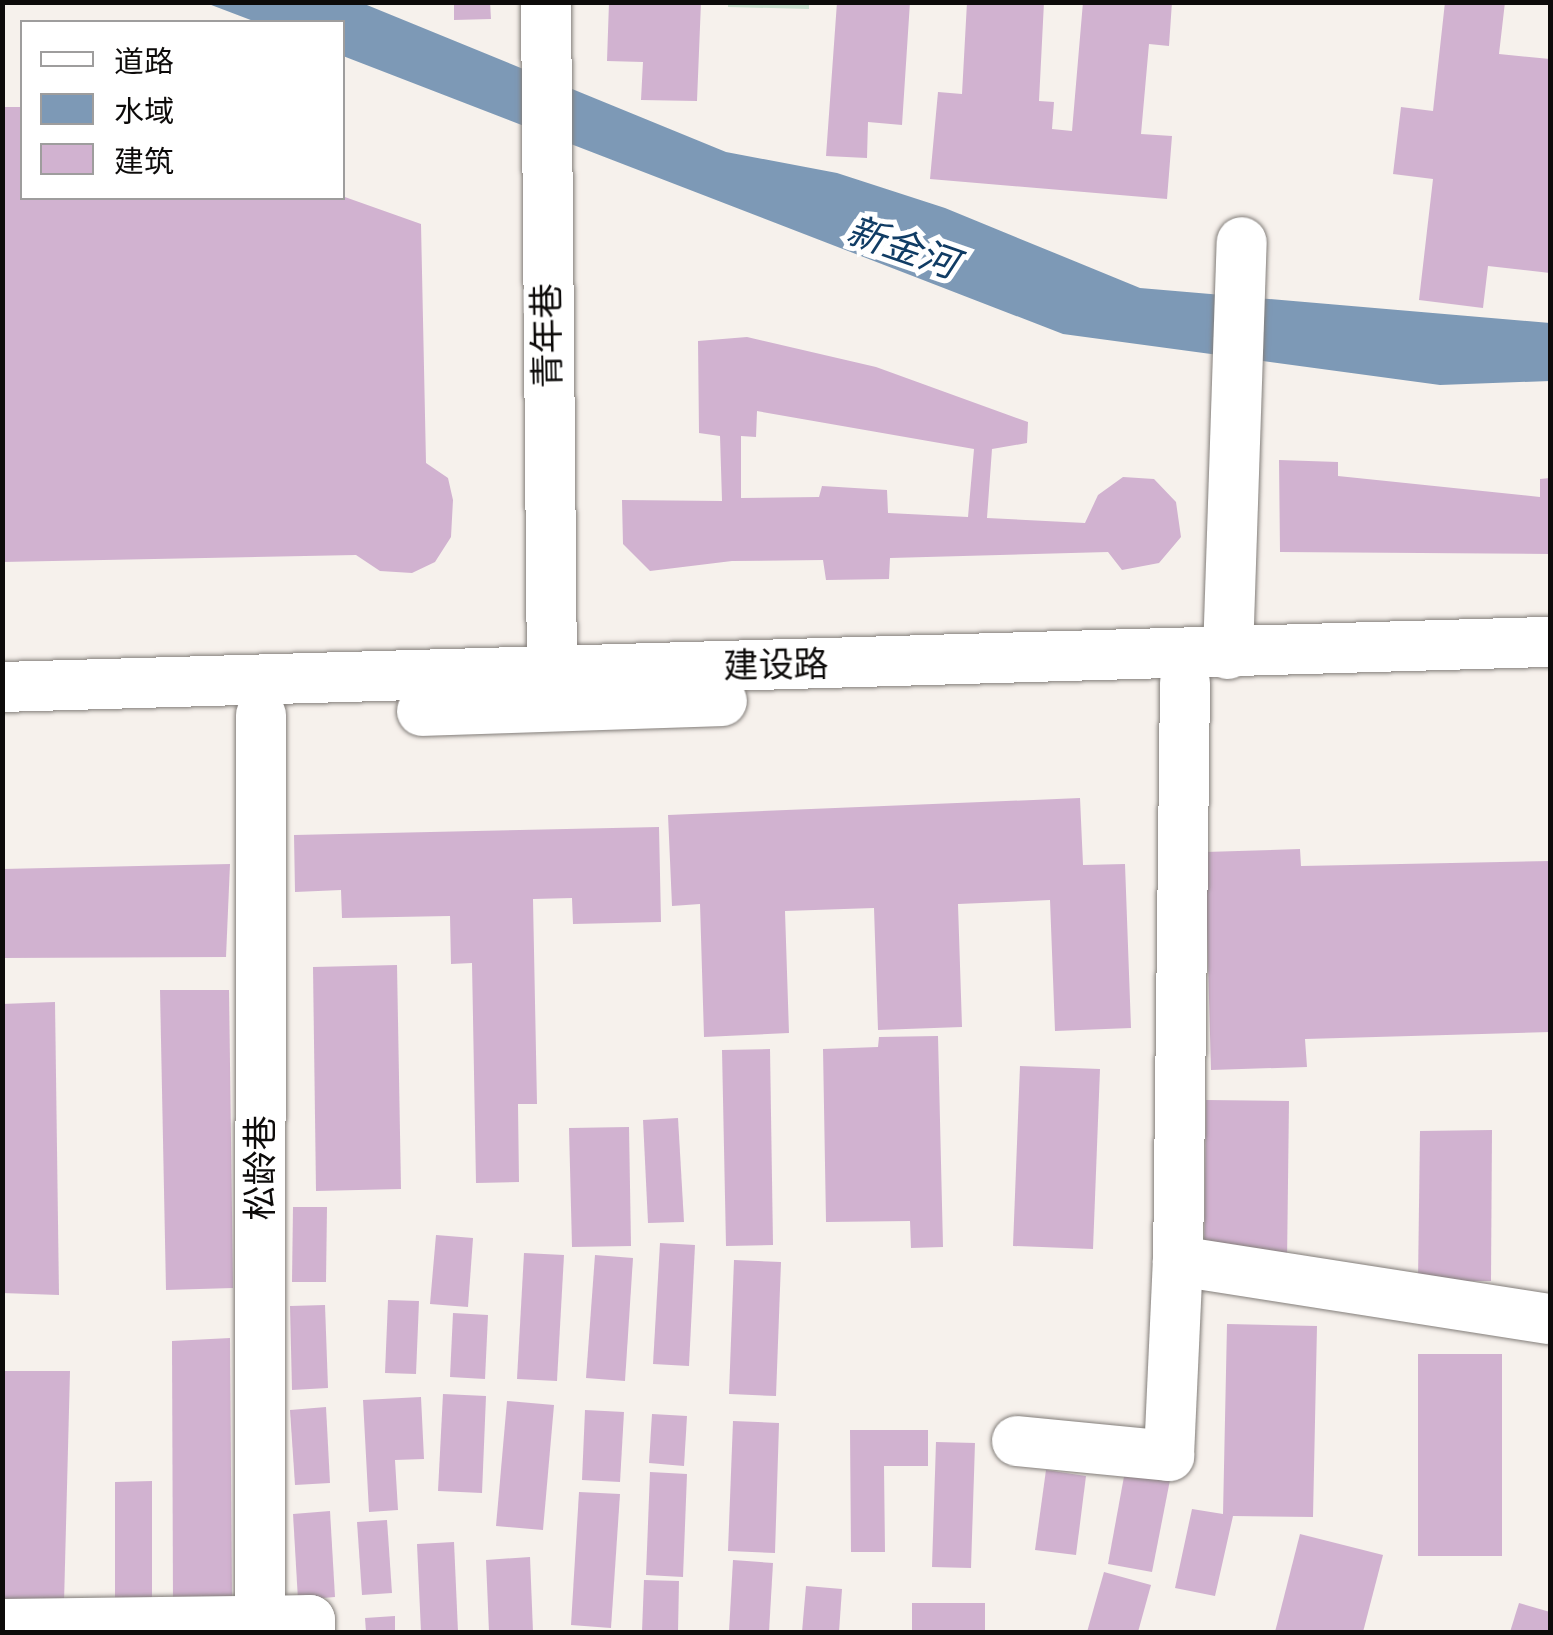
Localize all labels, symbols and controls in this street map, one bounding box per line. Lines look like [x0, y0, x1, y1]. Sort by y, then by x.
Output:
legend [20, 20, 345, 200]
text: 道路 [114, 44, 174, 80]
text: 水域 [114, 94, 174, 130]
text: 建筑 [114, 144, 174, 180]
water label: 新金河 [841, 208, 963, 288]
street label: 青年巷 [525, 283, 569, 389]
street label: 建设路 [723, 643, 829, 687]
street label: 松龄巷 [239, 1116, 281, 1220]

